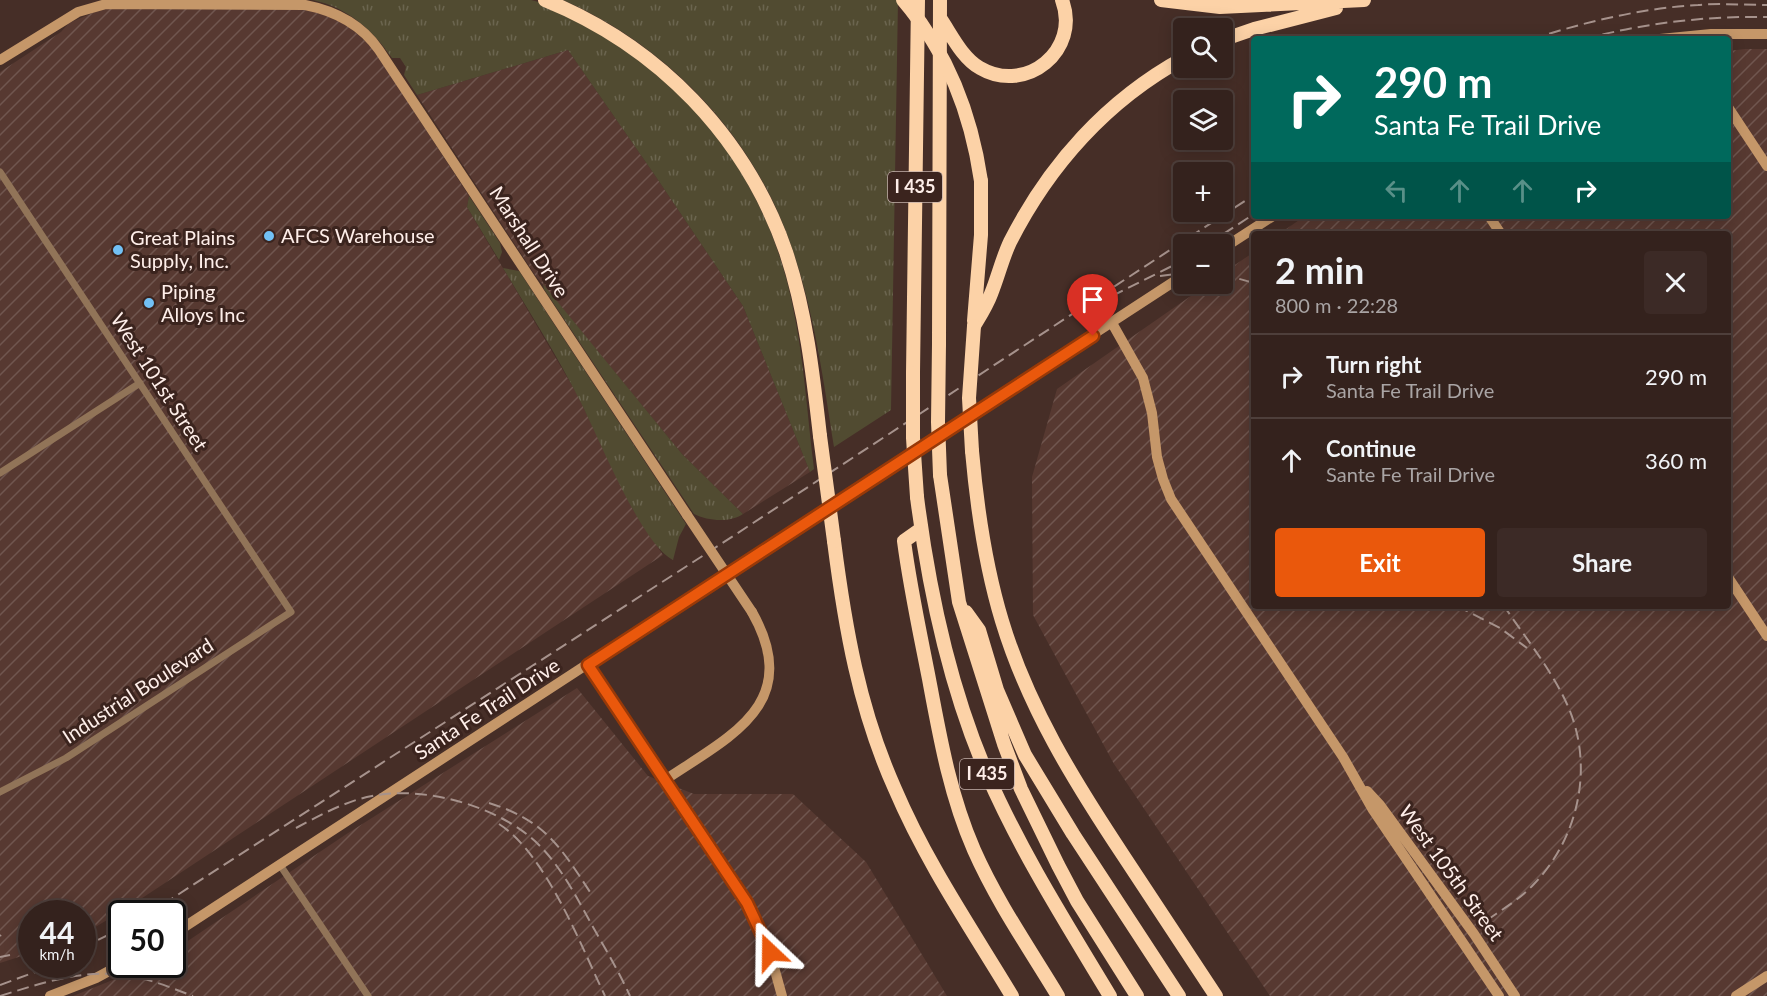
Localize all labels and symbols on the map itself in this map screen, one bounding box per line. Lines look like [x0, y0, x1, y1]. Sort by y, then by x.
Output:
road number: I 435 [888, 172, 942, 202]
street label: Marshall Drive [485, 181, 575, 301]
place label: AFCS Warehouse [281, 223, 435, 247]
place label: Great Plains Supply, Inc. [130, 225, 235, 272]
marker: AFCS Warehouse [262, 229, 276, 243]
marker: Great Plains Supply, Inc. [111, 243, 125, 257]
pin [1067, 274, 1118, 336]
place label: Piping Alloys Inc [161, 279, 245, 326]
marker: Piping Alloys Inc [142, 296, 156, 310]
street label: West 101st Street [106, 308, 213, 455]
street label: Industrial Boulevard [57, 632, 217, 748]
street label: Santa Fe Trail Drive [409, 652, 564, 764]
road number: I 435 [960, 759, 1014, 789]
street label: West 105th Street [1394, 800, 1509, 945]
speed limit sign: 50 [108, 900, 186, 978]
position arrow [738, 920, 802, 984]

